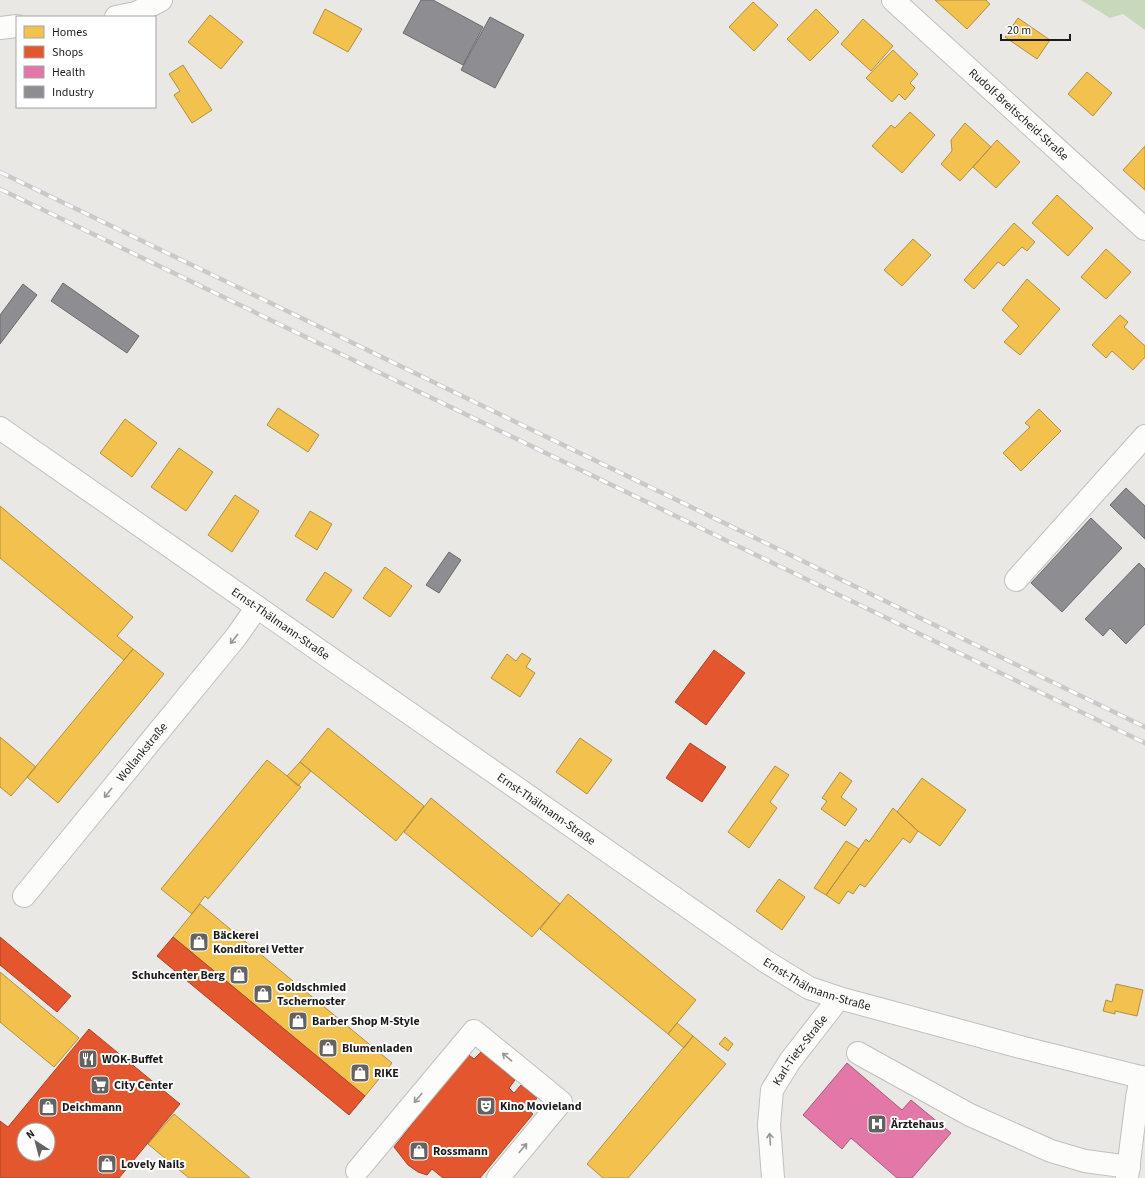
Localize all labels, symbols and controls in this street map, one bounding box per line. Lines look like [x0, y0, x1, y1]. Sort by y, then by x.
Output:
legend [16, 16, 156, 108]
scale bar [1001, 16, 1070, 42]
text: 20 m [1007, 22, 1031, 39]
text: Homes [52, 24, 87, 41]
text: Shops [52, 44, 83, 61]
text: Health [52, 64, 85, 81]
street label: Rudolf-Breitscheid-Straße [965, 64, 1073, 164]
text: Industry [52, 84, 94, 101]
street label: Ernst-Thälmann-Straße [228, 583, 333, 664]
one-way arrow [230, 633, 239, 644]
street label: Wollankstraße [112, 719, 171, 785]
street label: Ernst-Thälmann-Straße [494, 768, 599, 849]
one-way arrow [103, 788, 112, 799]
place label: Bäckerei Konditorei Vetter [213, 927, 304, 958]
shop icon: Bäckerei Konditorei Vetter [188, 931, 210, 953]
street label: Ernst-Thälmann-Straße [760, 953, 873, 1015]
shop icon: Schuhcenter Berg [228, 964, 250, 986]
place label: Schuhcenter Berg [132, 967, 226, 984]
place label: Goldschmied Tschernoster [277, 979, 346, 1010]
shop icon: Goldschmied Tschernoster [252, 983, 274, 1005]
shop icon: Barber Shop M-Style [287, 1010, 309, 1032]
street label: Karl-Tietz-Straße [768, 1011, 832, 1089]
place label: Barber Shop M-Style [312, 1013, 420, 1030]
shop icon: Blumenladen [317, 1037, 339, 1059]
place label: Blumenladen [342, 1040, 413, 1057]
restaurant icon: WOK-Buffet [77, 1048, 99, 1070]
place label: WOK-Buffet [102, 1051, 164, 1068]
one-way arrow [502, 1053, 512, 1062]
shop icon: RIKE [349, 1062, 371, 1084]
place label: RIKE [374, 1065, 399, 1082]
supermarket icon: City Center [89, 1074, 111, 1096]
place label: City Center [114, 1077, 173, 1094]
one-way arrow [414, 1093, 423, 1103]
theatre icon: Kino Movieland [475, 1095, 497, 1117]
shop icon: Deichmann [37, 1096, 59, 1118]
place label: Kino Movieland [500, 1098, 582, 1115]
place label: Deichmann [62, 1099, 122, 1116]
hospital icon: Ärztehaus [866, 1113, 888, 1135]
place label: Ärztehaus [890, 1116, 944, 1133]
north arrow [16, 1122, 56, 1162]
text: N [23, 1126, 38, 1143]
one-way arrow [766, 1133, 773, 1146]
shop icon: Rossmann [408, 1140, 430, 1162]
place label: Rossmann [433, 1143, 488, 1160]
one-way arrow [518, 1143, 527, 1153]
shop icon: Lovely Nails [96, 1153, 118, 1175]
place label: Lovely Nails [121, 1156, 184, 1173]

